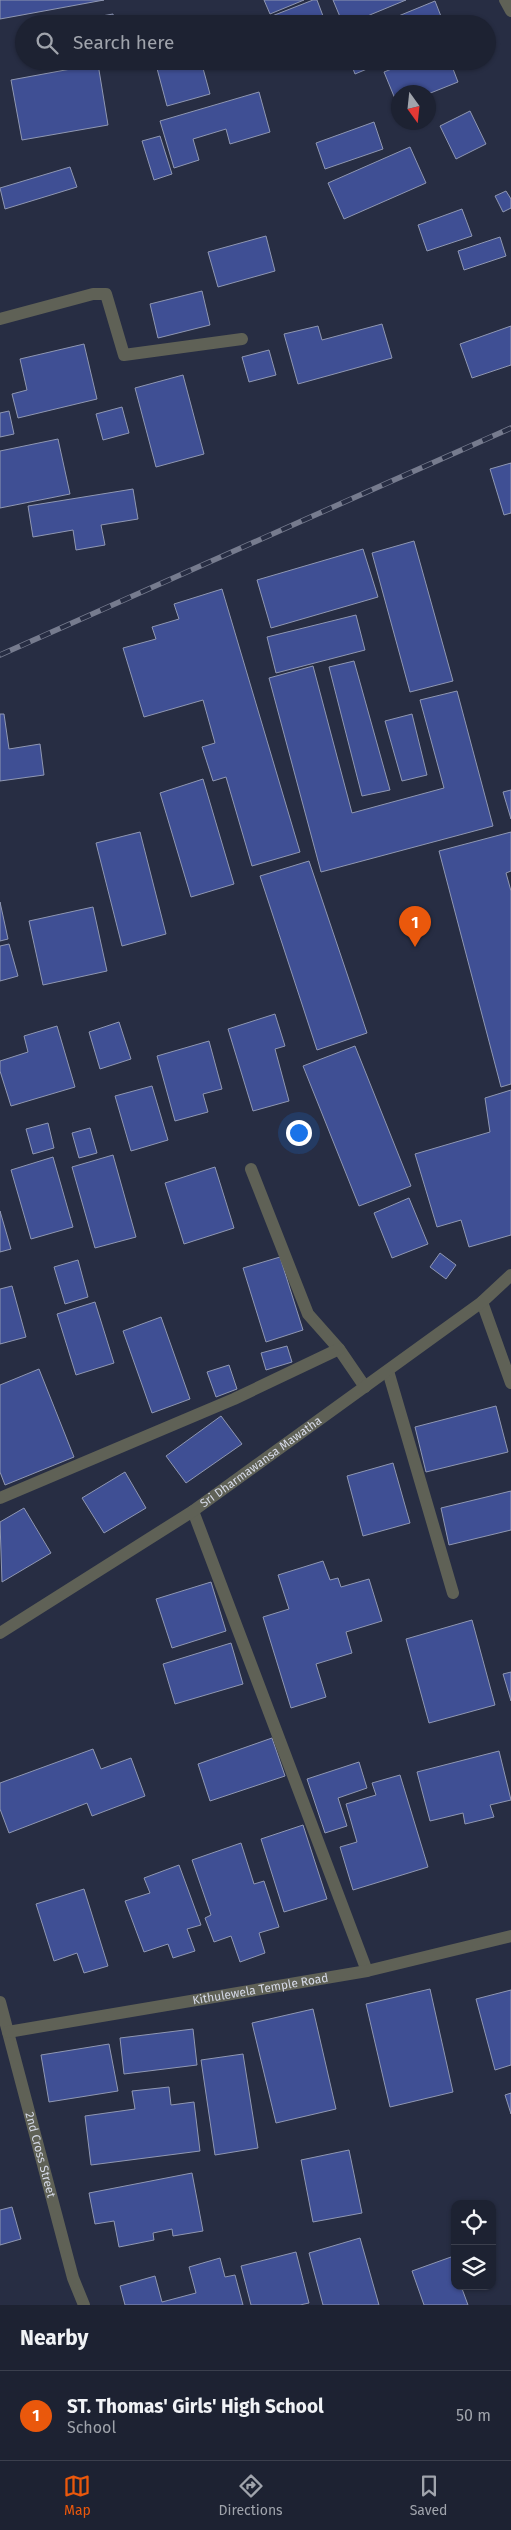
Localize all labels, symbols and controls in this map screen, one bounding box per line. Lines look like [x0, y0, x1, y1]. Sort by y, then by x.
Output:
search box [15, 15, 496, 70]
icon: search [33, 29, 61, 57]
text: Search here [73, 31, 174, 54]
north arrow [391, 85, 436, 130]
pin: 1 [399, 906, 431, 947]
your location [286, 1120, 312, 1146]
street label: Sri Dharmawansa Mawatha [197, 1413, 324, 1511]
street label: Kithulewela Temple Road [191, 1971, 329, 2008]
street label: 2nd Cross Street [22, 2110, 59, 2200]
map controls [451, 2200, 496, 2290]
button: locate [451, 2200, 496, 2245]
button: layers [451, 2245, 496, 2290]
text: Nearby [20, 2325, 88, 2351]
text: ST. Thomas' Girls' High School [67, 2395, 324, 2418]
text: 1 [32, 2406, 40, 2425]
text: 50 m [456, 2406, 491, 2425]
text: School [67, 2418, 116, 2437]
tab: Map [63, 2472, 91, 2519]
tab: Directions [218, 2472, 283, 2519]
tab: Saved [410, 2472, 448, 2519]

